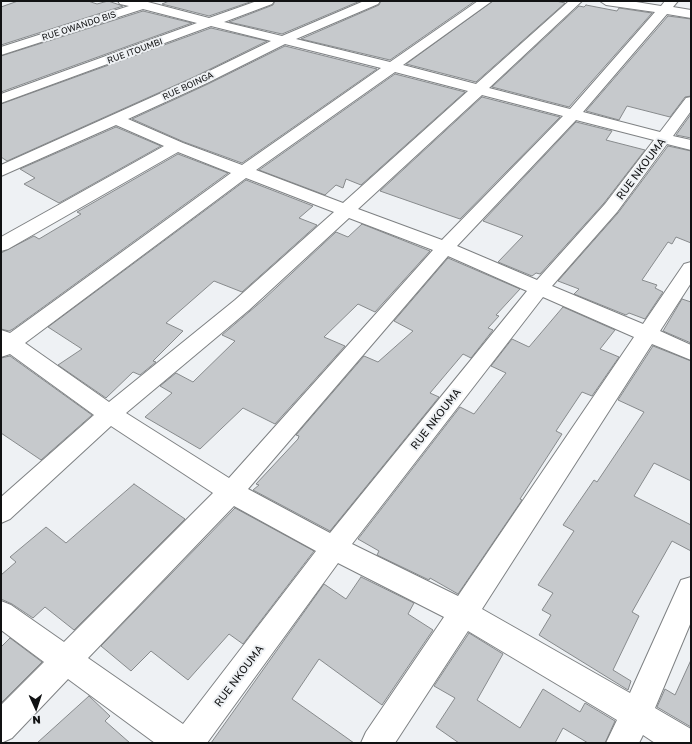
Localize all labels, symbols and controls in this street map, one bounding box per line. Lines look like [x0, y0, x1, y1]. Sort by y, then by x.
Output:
street label: RUE OWANDO BIS [40, 9, 118, 43]
street label: RUE ITOUMBI [106, 36, 164, 66]
street label: RUE BOINGA [161, 70, 215, 102]
street label: RUE NKOUMA [614, 136, 668, 202]
street label: RUE NKOUMA [408, 386, 464, 452]
street label: RUE NKOUMA [212, 643, 266, 709]
north arrow [16, 688, 56, 728]
text: N [32, 714, 41, 727]

